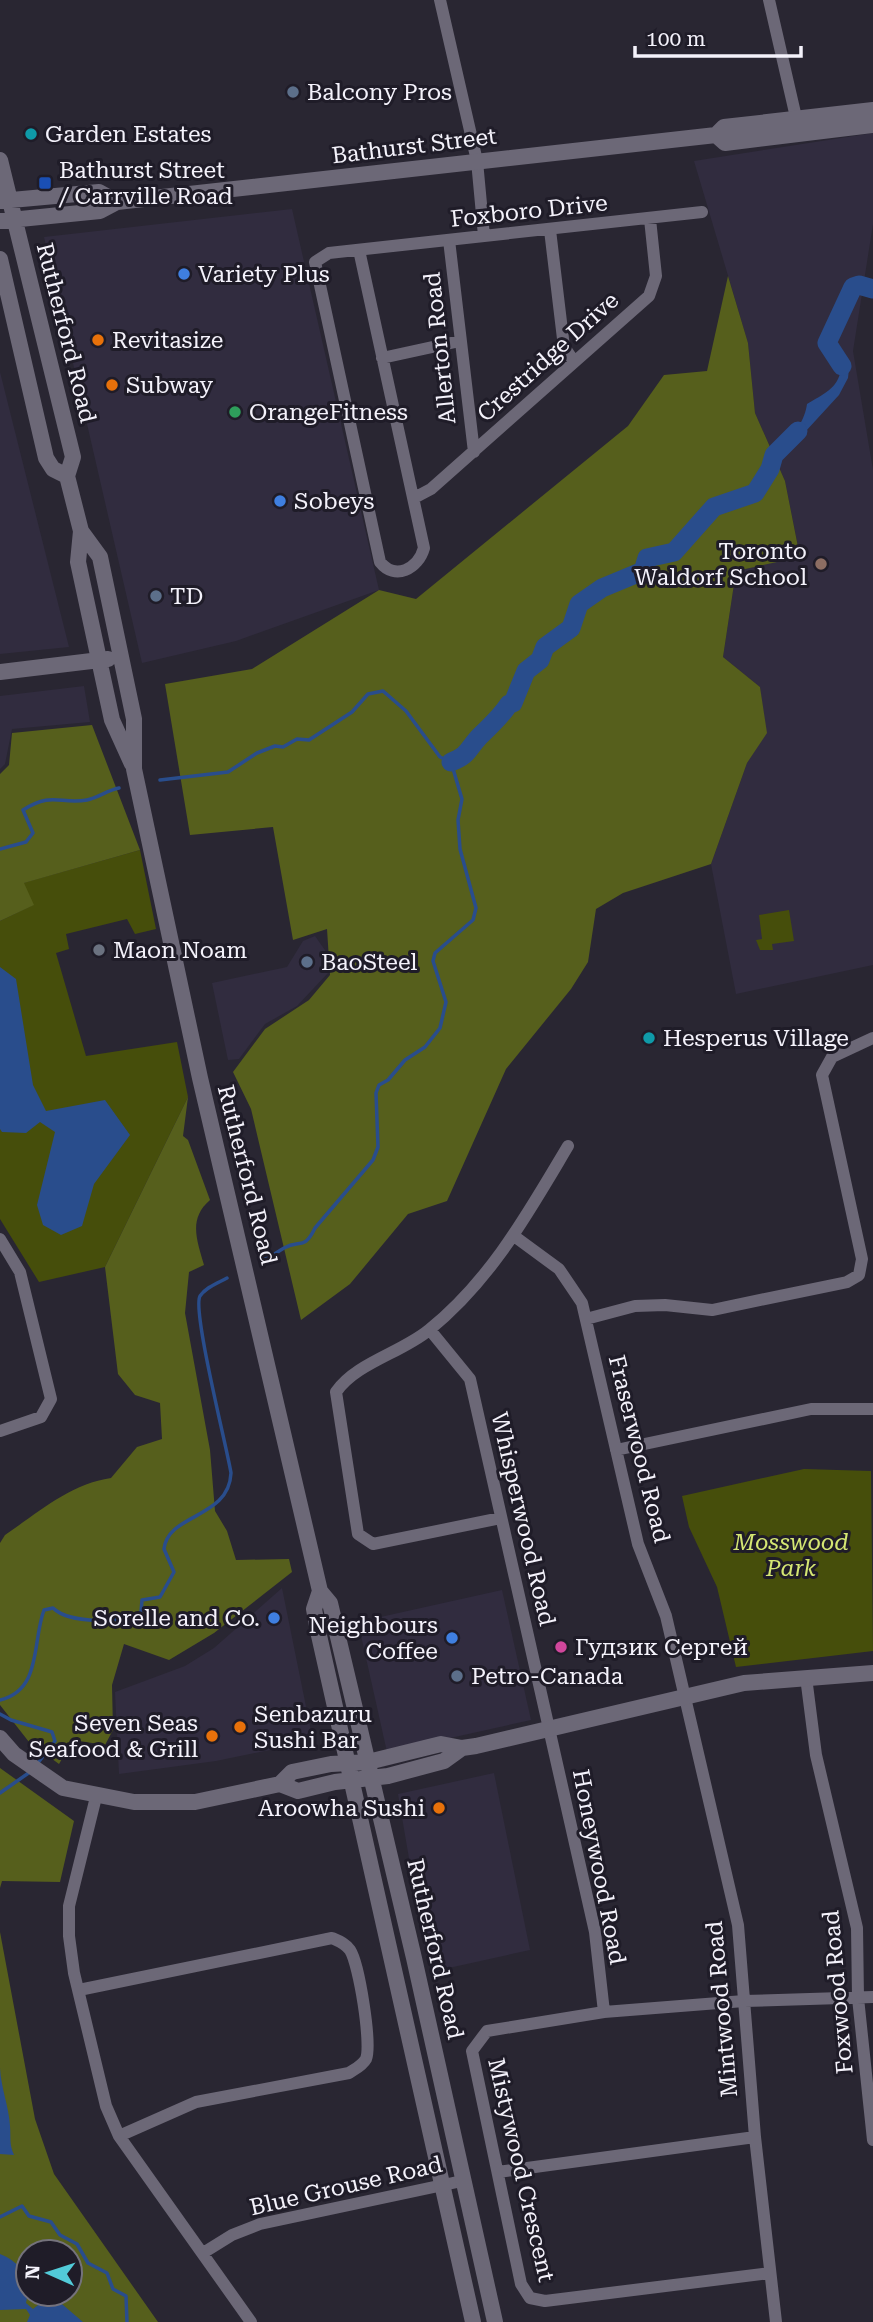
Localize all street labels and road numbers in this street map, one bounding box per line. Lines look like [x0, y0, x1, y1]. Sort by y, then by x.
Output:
street label: Bathurst Street [330, 122, 498, 170]
street label: Foxboro Drive [449, 189, 609, 233]
street label: Rutherford Road [31, 240, 101, 426]
street label: Allerton Road [419, 270, 461, 425]
street label: Crestridge Drive [472, 287, 624, 427]
street label: Rutherford Road [212, 1082, 282, 1268]
street label: Fraserwood Road [603, 1352, 675, 1546]
street label: Whisperwood Road [485, 1410, 561, 1629]
street label: Honeywood Road [567, 1767, 631, 1967]
street label: Rutherford Road [401, 1856, 469, 2042]
street label: Foxwood Road [817, 1909, 859, 2075]
street label: Mintwood Road [701, 1920, 743, 2098]
street label: Mistywood Crescent [482, 2055, 560, 2285]
street label: Blue Grouse Road [247, 2151, 445, 2221]

